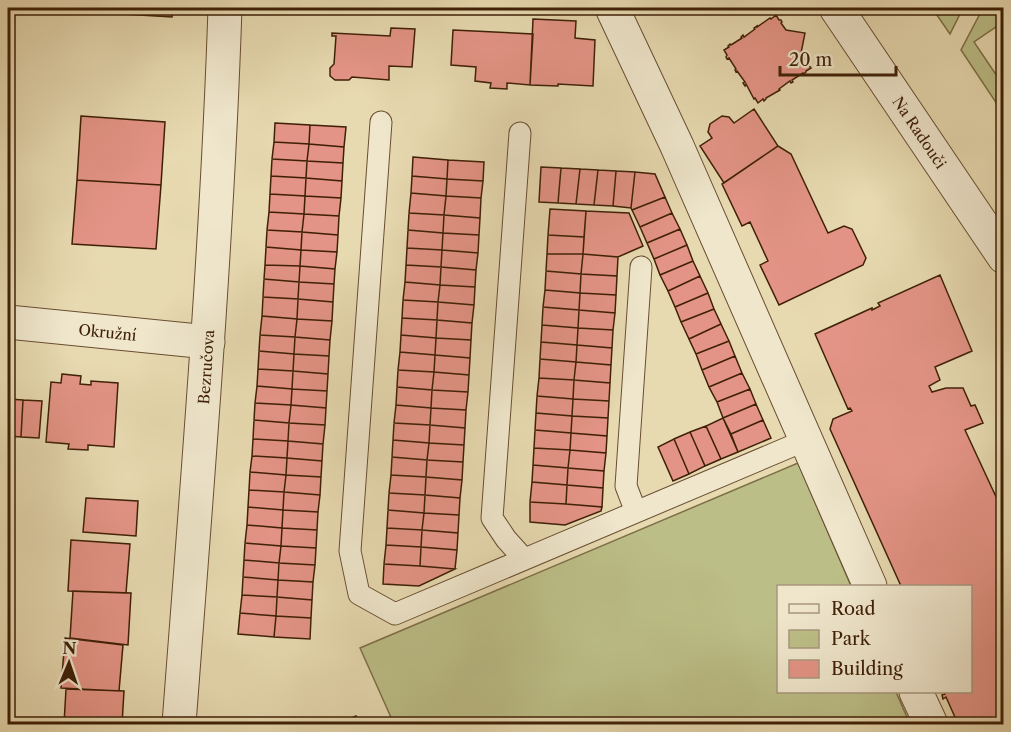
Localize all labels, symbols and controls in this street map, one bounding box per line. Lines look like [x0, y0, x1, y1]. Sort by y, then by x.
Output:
scale bar [780, 39, 896, 77]
text: 20 m [789, 49, 833, 71]
street label: Na Radouči [889, 93, 951, 172]
street label: Okružní [78, 320, 138, 344]
street label: Bezručova [194, 329, 218, 405]
legend [777, 585, 972, 693]
text: Road [831, 598, 876, 620]
text: Park [831, 628, 872, 650]
north arrow [39, 633, 99, 693]
text: N [62, 638, 77, 658]
text: Building [831, 658, 903, 680]

